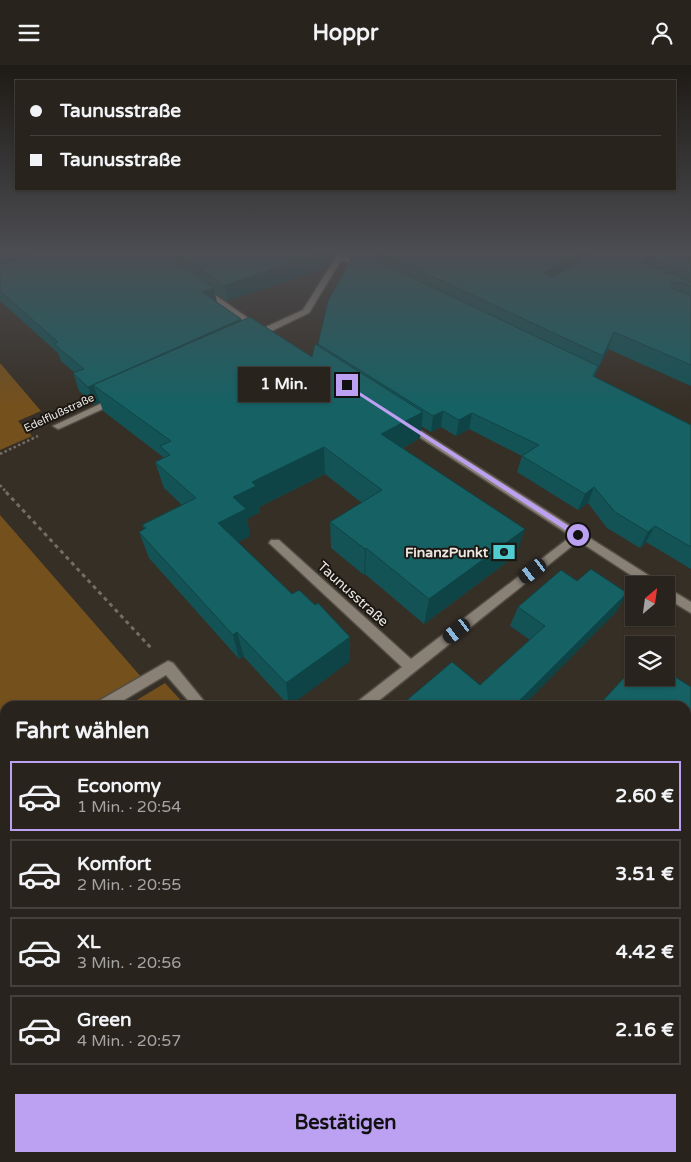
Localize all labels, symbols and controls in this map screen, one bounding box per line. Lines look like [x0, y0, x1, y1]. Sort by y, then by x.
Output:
icon: menu [15, 19, 43, 47]
icon: person [648, 19, 676, 47]
text: Hoppr [313, 20, 378, 46]
text: Taunusstraße [60, 100, 181, 122]
text: Taunusstraße [60, 149, 181, 171]
callout: 1 Min. [237, 367, 330, 403]
text: 1 Min. [260, 374, 308, 394]
route end [336, 374, 358, 396]
street label: Edelflußstraße [22, 391, 96, 435]
route start [567, 524, 589, 546]
bank icon: FinanzPunkt [491, 539, 517, 565]
place label: FinanzPunkt [405, 544, 489, 561]
car [516, 556, 549, 586]
street label: Taunusstraße [314, 558, 392, 630]
north arrow [625, 576, 675, 626]
map controls [625, 576, 675, 686]
car [440, 616, 473, 646]
button: layers [625, 636, 675, 686]
text: Fahrt wählen [15, 718, 149, 744]
icon: car [17, 774, 62, 819]
text: Economy [77, 775, 161, 797]
text: 2.60 € [615, 785, 674, 807]
text: 1 Min. · 20:54 [77, 797, 181, 817]
icon: car [17, 852, 62, 897]
text: Komfort [77, 853, 151, 875]
text: 3.51 € [615, 863, 674, 885]
text: 2 Min. · 20:55 [77, 875, 181, 895]
icon: car [17, 930, 62, 975]
text: XL [77, 931, 101, 953]
text: 4.42 € [616, 941, 674, 963]
text: 3 Min. · 20:56 [77, 953, 181, 973]
icon: car [17, 1008, 62, 1053]
text: Green [77, 1009, 131, 1031]
text: 2.16 € [615, 1019, 674, 1041]
text: 4 Min. · 20:57 [77, 1031, 181, 1051]
button: Bestätigen [15, 1094, 676, 1152]

